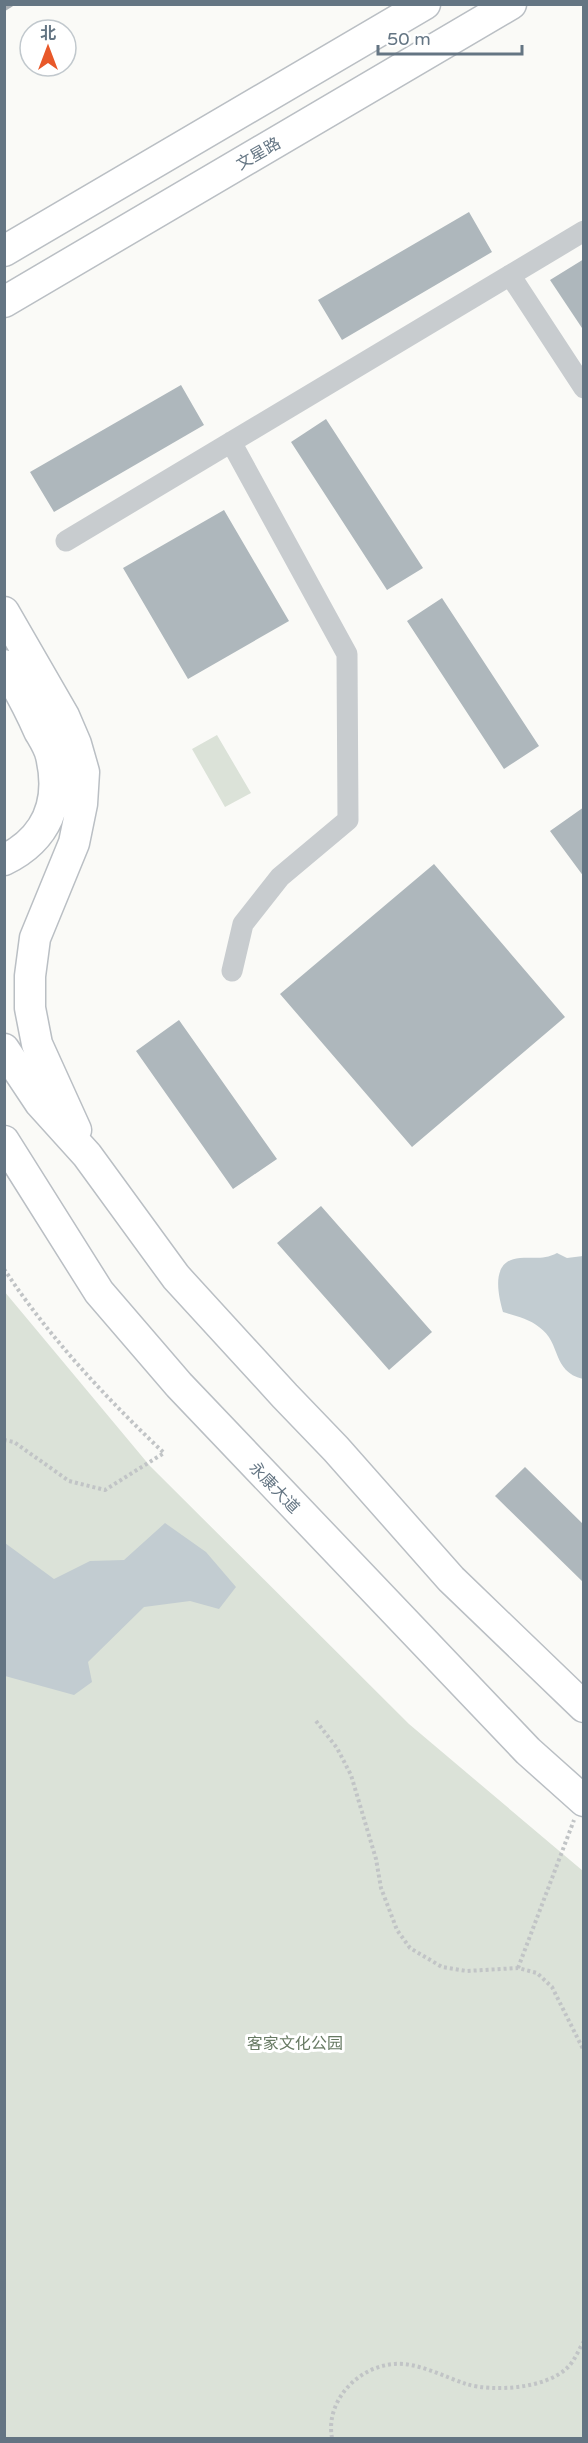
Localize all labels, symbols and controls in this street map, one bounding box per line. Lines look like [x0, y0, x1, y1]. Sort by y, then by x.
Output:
north arrow [18, 18, 78, 78]
scale bar [378, 18, 522, 56]
text: 北 [40, 24, 56, 44]
text: 50 m [387, 28, 431, 50]
street label: 文星路 [233, 133, 284, 175]
street label: 永康大道 [245, 1458, 304, 1518]
park label: 客家文化公园 [247, 2034, 343, 2054]

